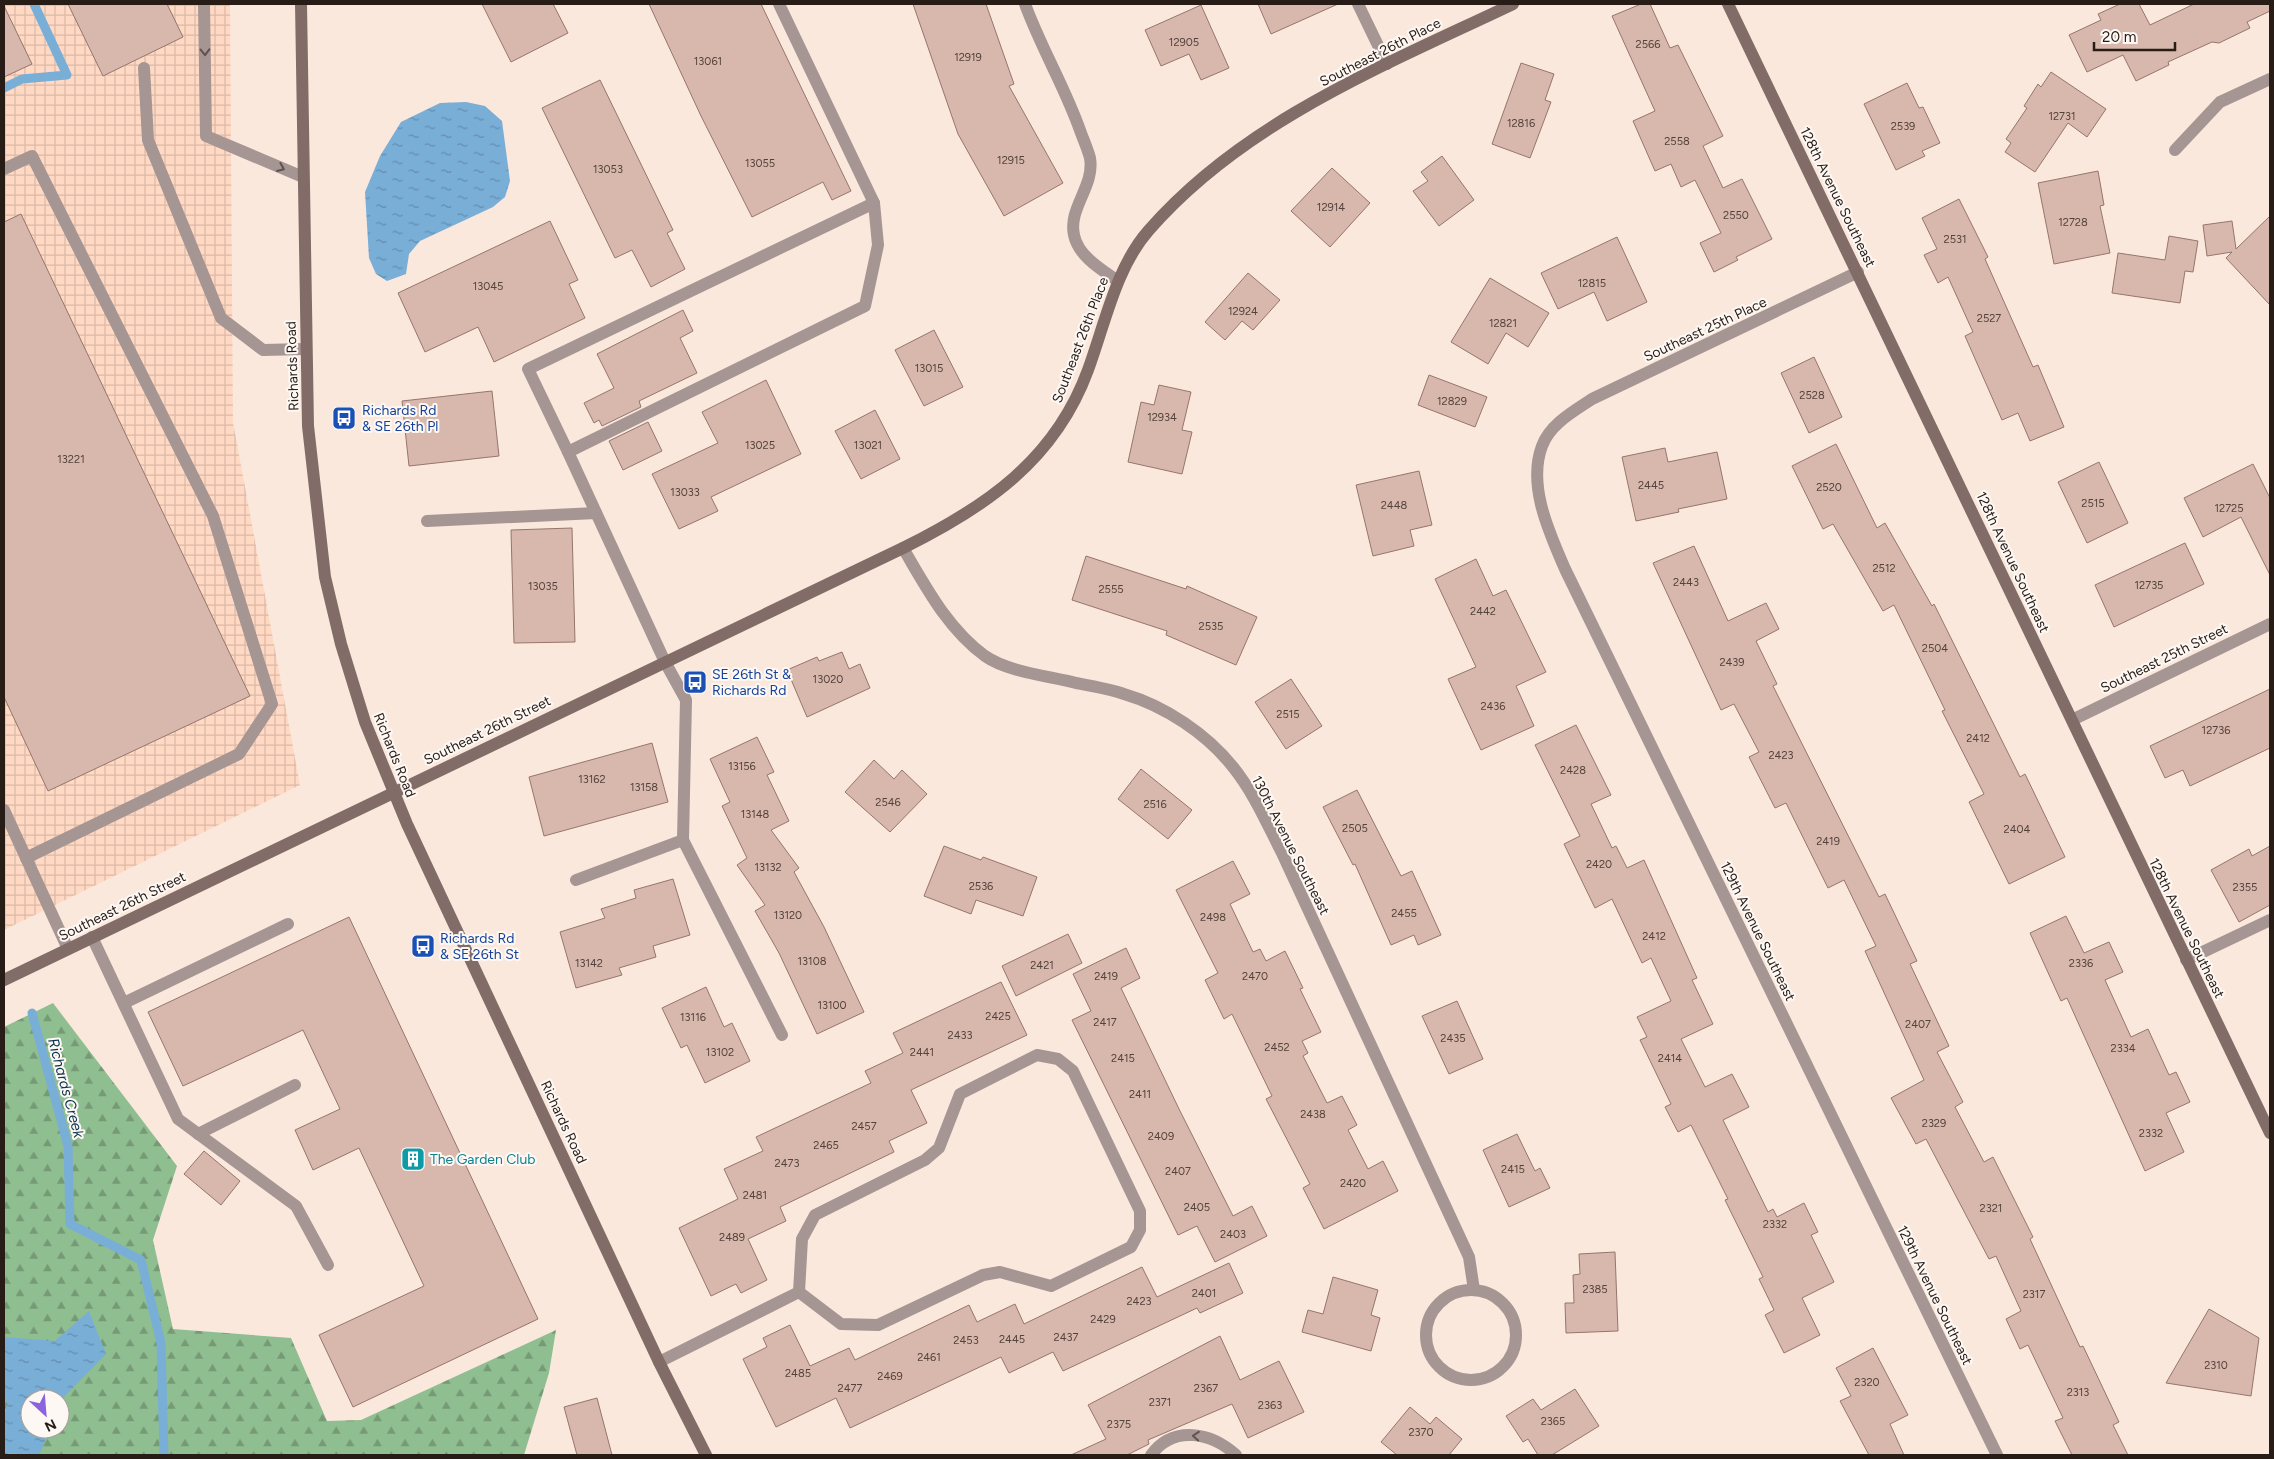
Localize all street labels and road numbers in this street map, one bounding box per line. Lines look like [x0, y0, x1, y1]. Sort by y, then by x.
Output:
street label: Southeast 26th Place [1317, 14, 1444, 90]
street label: 128th Avenue Southeast [1796, 124, 1879, 270]
street label: Southeast 26th Place [1049, 274, 1112, 406]
street label: Southeast 25th Place [1641, 293, 1770, 365]
street label: Richards Road [282, 321, 303, 411]
street label: 128th Avenue Southeast [1972, 489, 2053, 636]
street label: Southeast 25th Street [2098, 620, 2231, 697]
street label: Southeast 26th Street [421, 692, 554, 769]
street label: Richards Road [370, 710, 419, 800]
street label: 130th Avenue Southeast [1248, 773, 1333, 918]
street label: 128th Avenue Southeast [2145, 855, 2228, 1001]
street label: 129th Avenue Southeast [1716, 859, 1799, 1004]
street label: Southeast 26th Street [56, 868, 189, 945]
street label: Richards Road [537, 1078, 590, 1166]
street label: 129th Avenue Southeast [1893, 1223, 1976, 1368]

